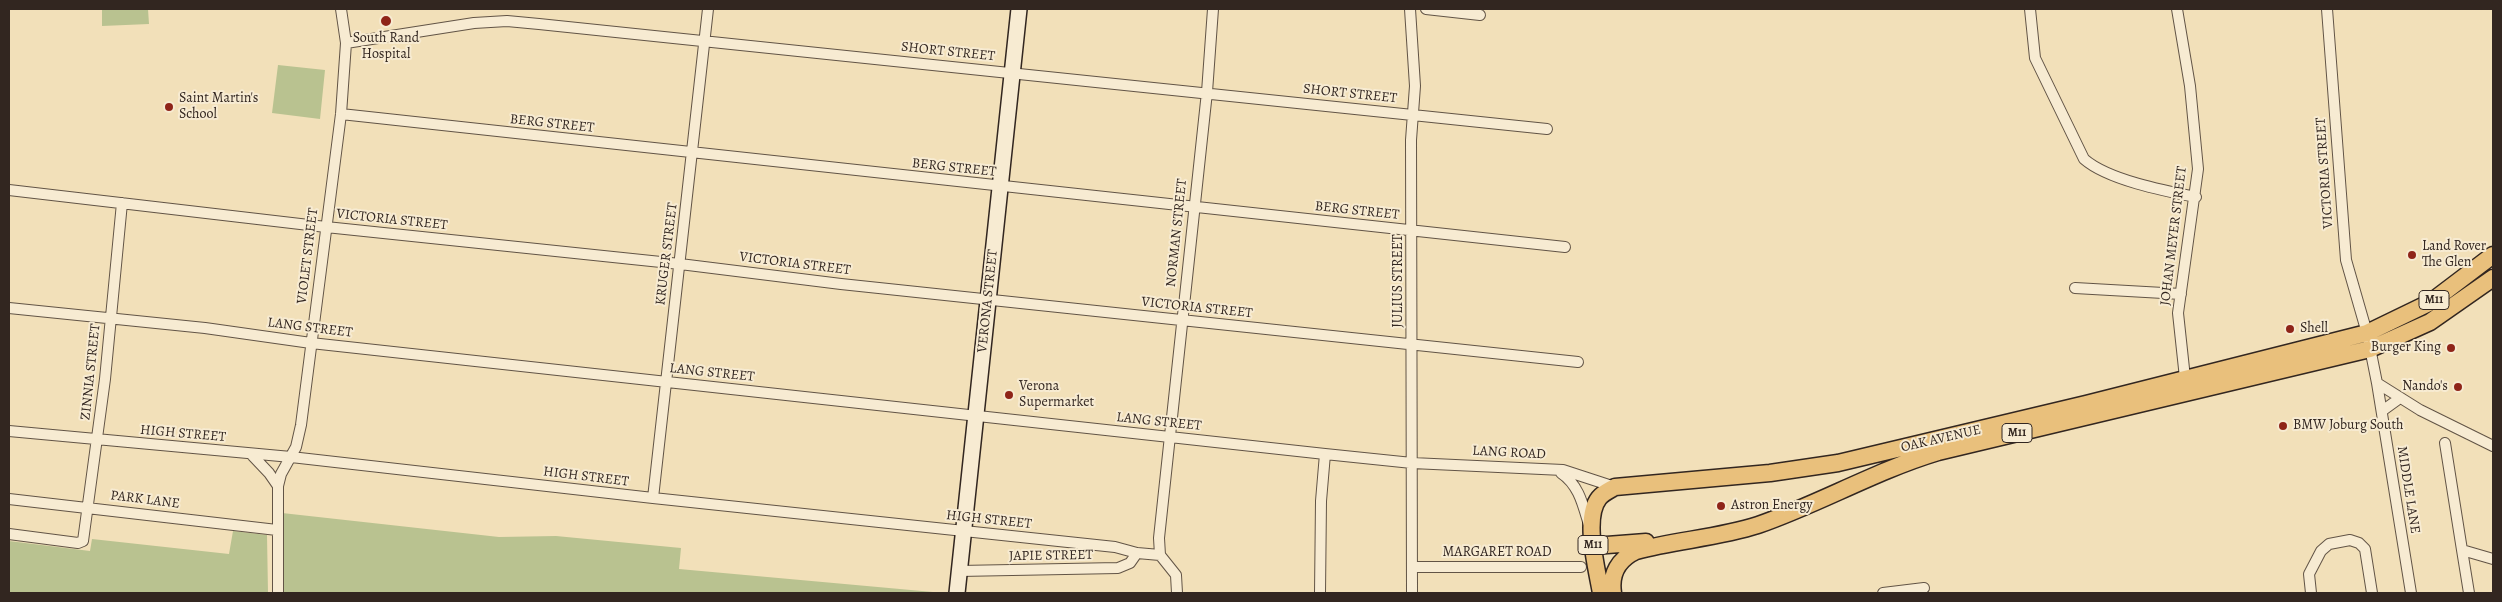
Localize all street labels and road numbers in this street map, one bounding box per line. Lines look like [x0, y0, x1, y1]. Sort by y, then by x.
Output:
street label: SHORT STREET [900, 39, 996, 65]
street label: SHORT STREET [1302, 81, 1398, 107]
street label: BERG STREET [509, 111, 595, 137]
street label: VICTORIA STREET [2313, 117, 2337, 229]
street label: BERG STREET [911, 155, 997, 181]
street label: JOHAN MEYER STREET [2157, 165, 2191, 307]
street label: NORMAN STREET [1163, 178, 1191, 288]
street label: BERG STREET [1314, 198, 1400, 224]
street label: KRUGER STREET [652, 202, 682, 306]
street label: VICTORIA STREET [336, 206, 448, 234]
street label: VIOLET STREET [294, 207, 322, 305]
street label: JULIUS STREET [1391, 234, 1407, 328]
street label: VICTORIA STREET [739, 249, 851, 279]
street label: VERONA STREET [974, 249, 1002, 353]
road number: M11 [2419, 290, 2449, 310]
street label: VICTORIA STREET [1141, 294, 1253, 322]
street label: LANG STREET [266, 314, 354, 342]
street label: ZINNIA STREET [78, 323, 104, 421]
street label: LANG STREET [669, 360, 755, 386]
street label: LANG STREET [1116, 409, 1202, 435]
street label: HIGH STREET [139, 422, 227, 446]
street label: OAK AVENUE [1899, 422, 1983, 456]
road number: M11 [2002, 423, 2032, 442]
street label: LANG ROAD [1472, 443, 1546, 463]
street label: MIDDLE LANE [2393, 445, 2423, 535]
street label: HIGH STREET [542, 463, 630, 491]
street label: PARK LANE [109, 487, 181, 513]
street label: HIGH STREET [945, 507, 1033, 533]
road number: M11 [1578, 536, 1608, 554]
street label: MARGARET ROAD [1442, 545, 1552, 561]
street label: JAPIE STREET [1009, 547, 1093, 565]

